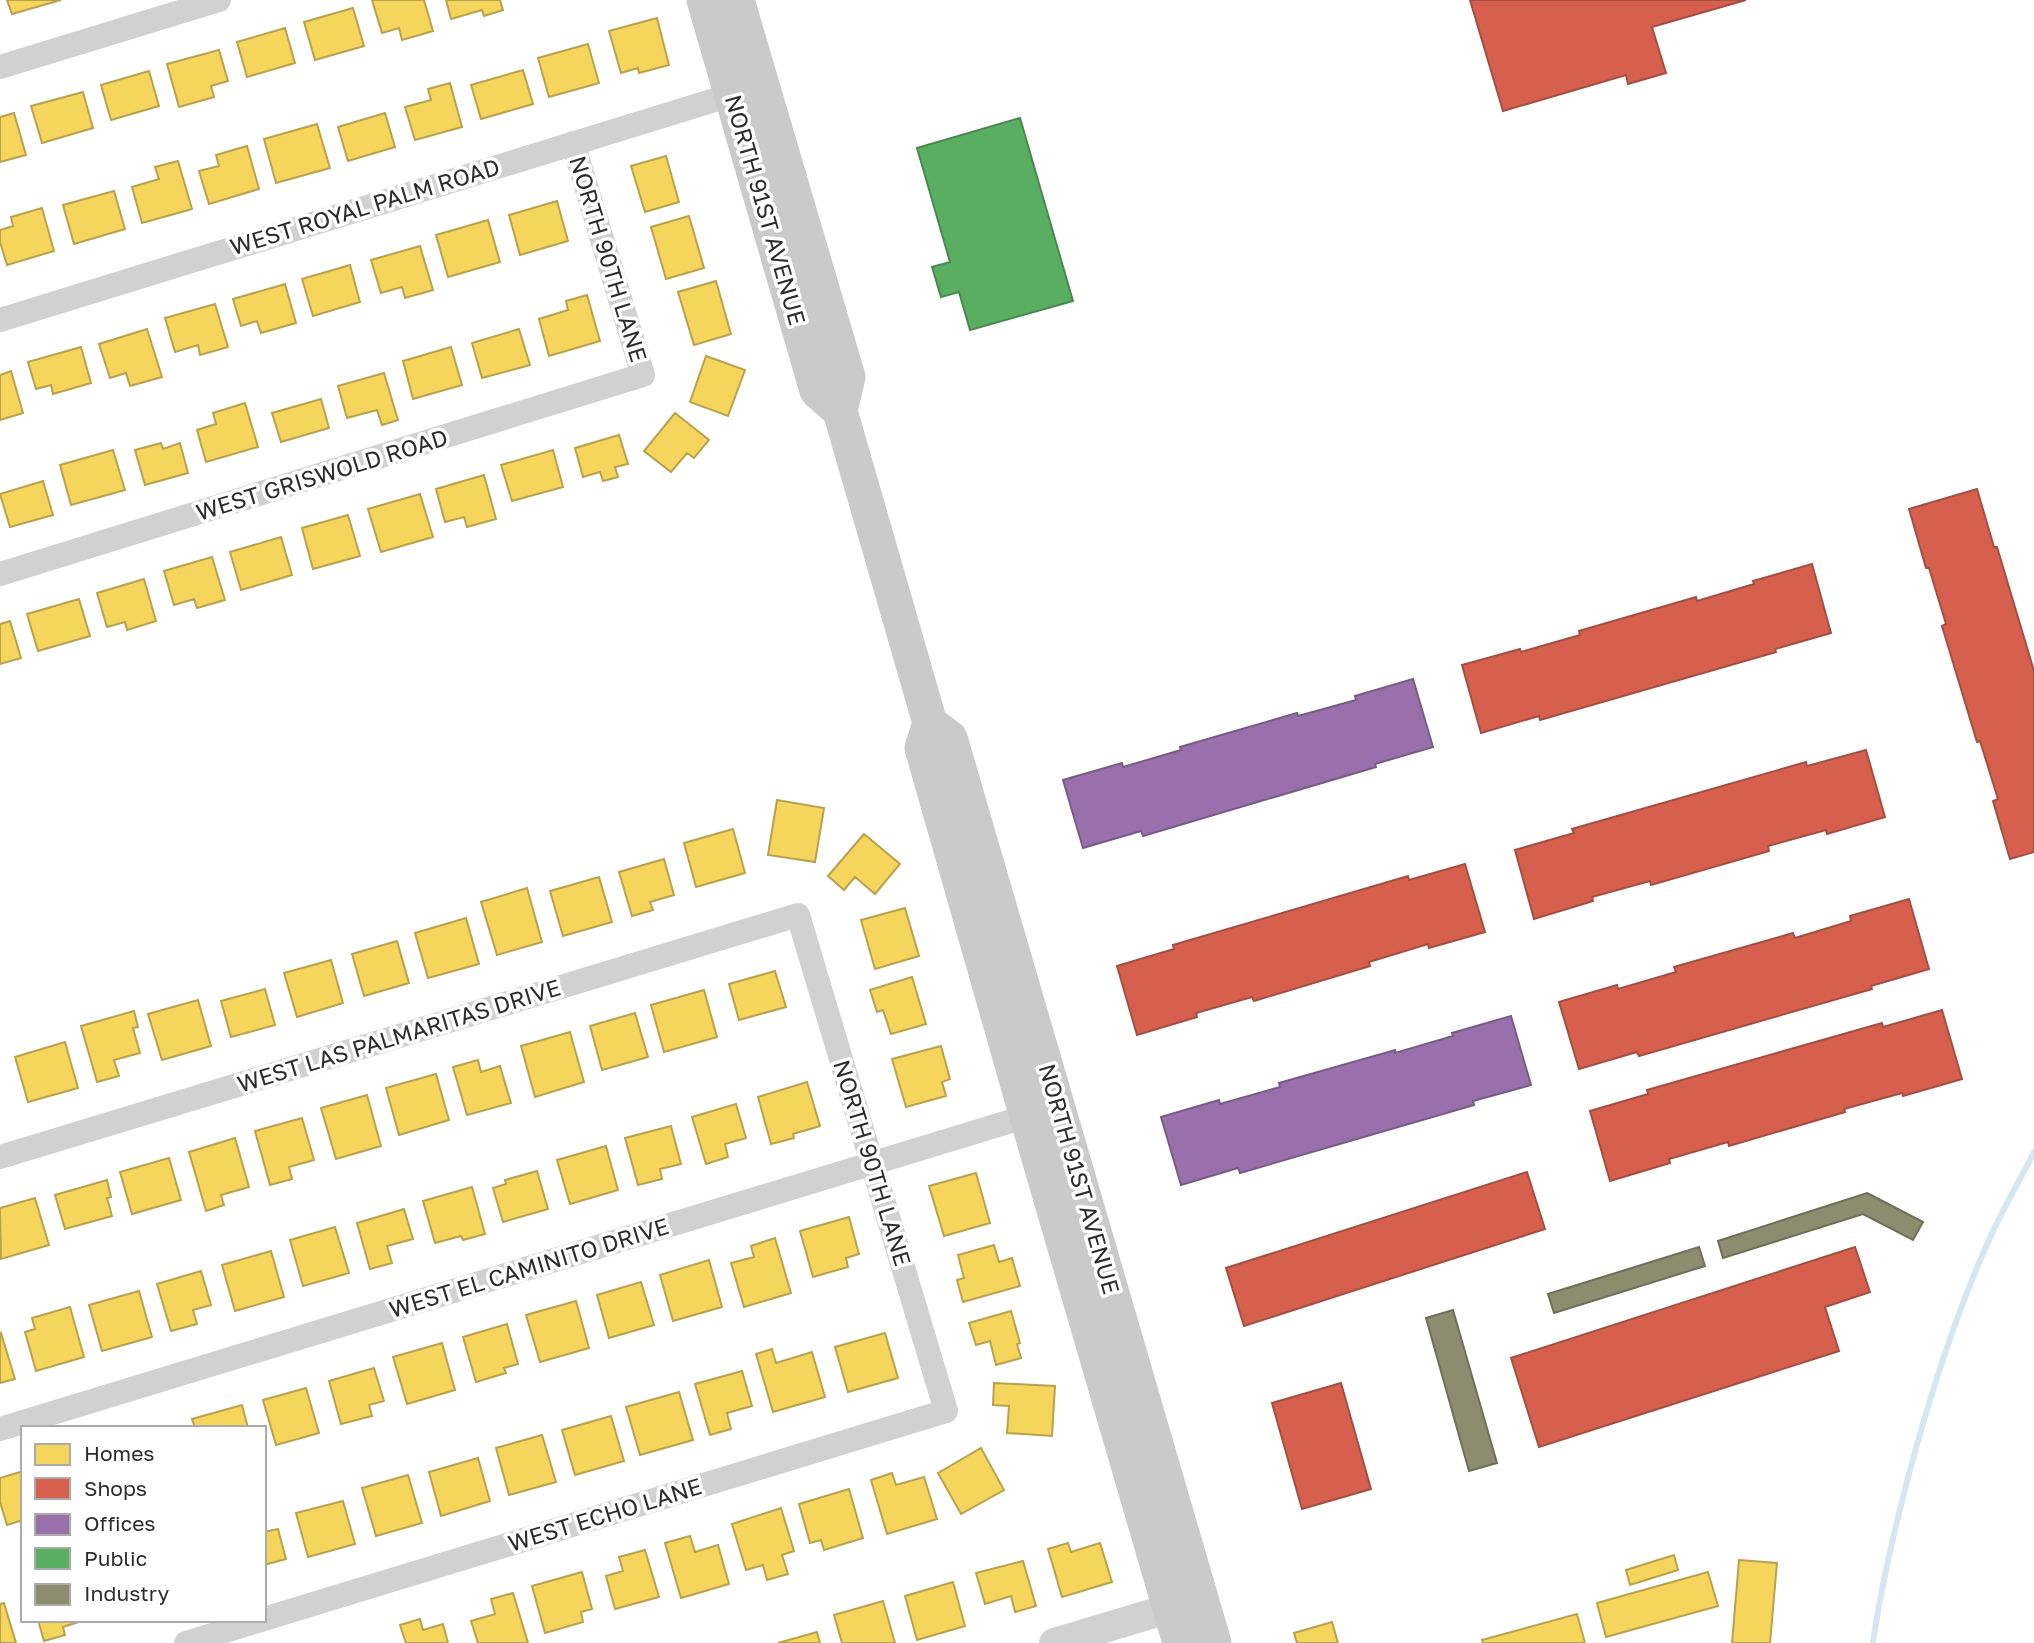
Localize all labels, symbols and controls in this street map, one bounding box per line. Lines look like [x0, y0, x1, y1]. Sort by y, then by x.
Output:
street label: NORTH 91ST AVENUE [720, 91, 812, 328]
street label: WEST ROYAL PALM ROAD [227, 152, 503, 260]
street label: NORTH 90TH LANE [564, 152, 654, 365]
street label: WEST GRISWOLD ROAD [192, 422, 451, 526]
street label: WEST LAS PALMARITAS DRIVE [234, 972, 564, 1098]
street label: NORTH 90TH LANE [828, 1056, 918, 1269]
street label: NORTH 91ST AVENUE [1034, 1060, 1126, 1297]
street label: WEST EL CAMINITO DRIVE [386, 1211, 672, 1323]
legend [21, 1426, 266, 1622]
text: Homes [84, 1440, 154, 1466]
street label: WEST ECHO LANE [504, 1471, 705, 1557]
text: Shops [84, 1475, 147, 1501]
text: Offices [84, 1510, 155, 1536]
text: Public [84, 1545, 147, 1571]
text: Industry [84, 1580, 169, 1606]

